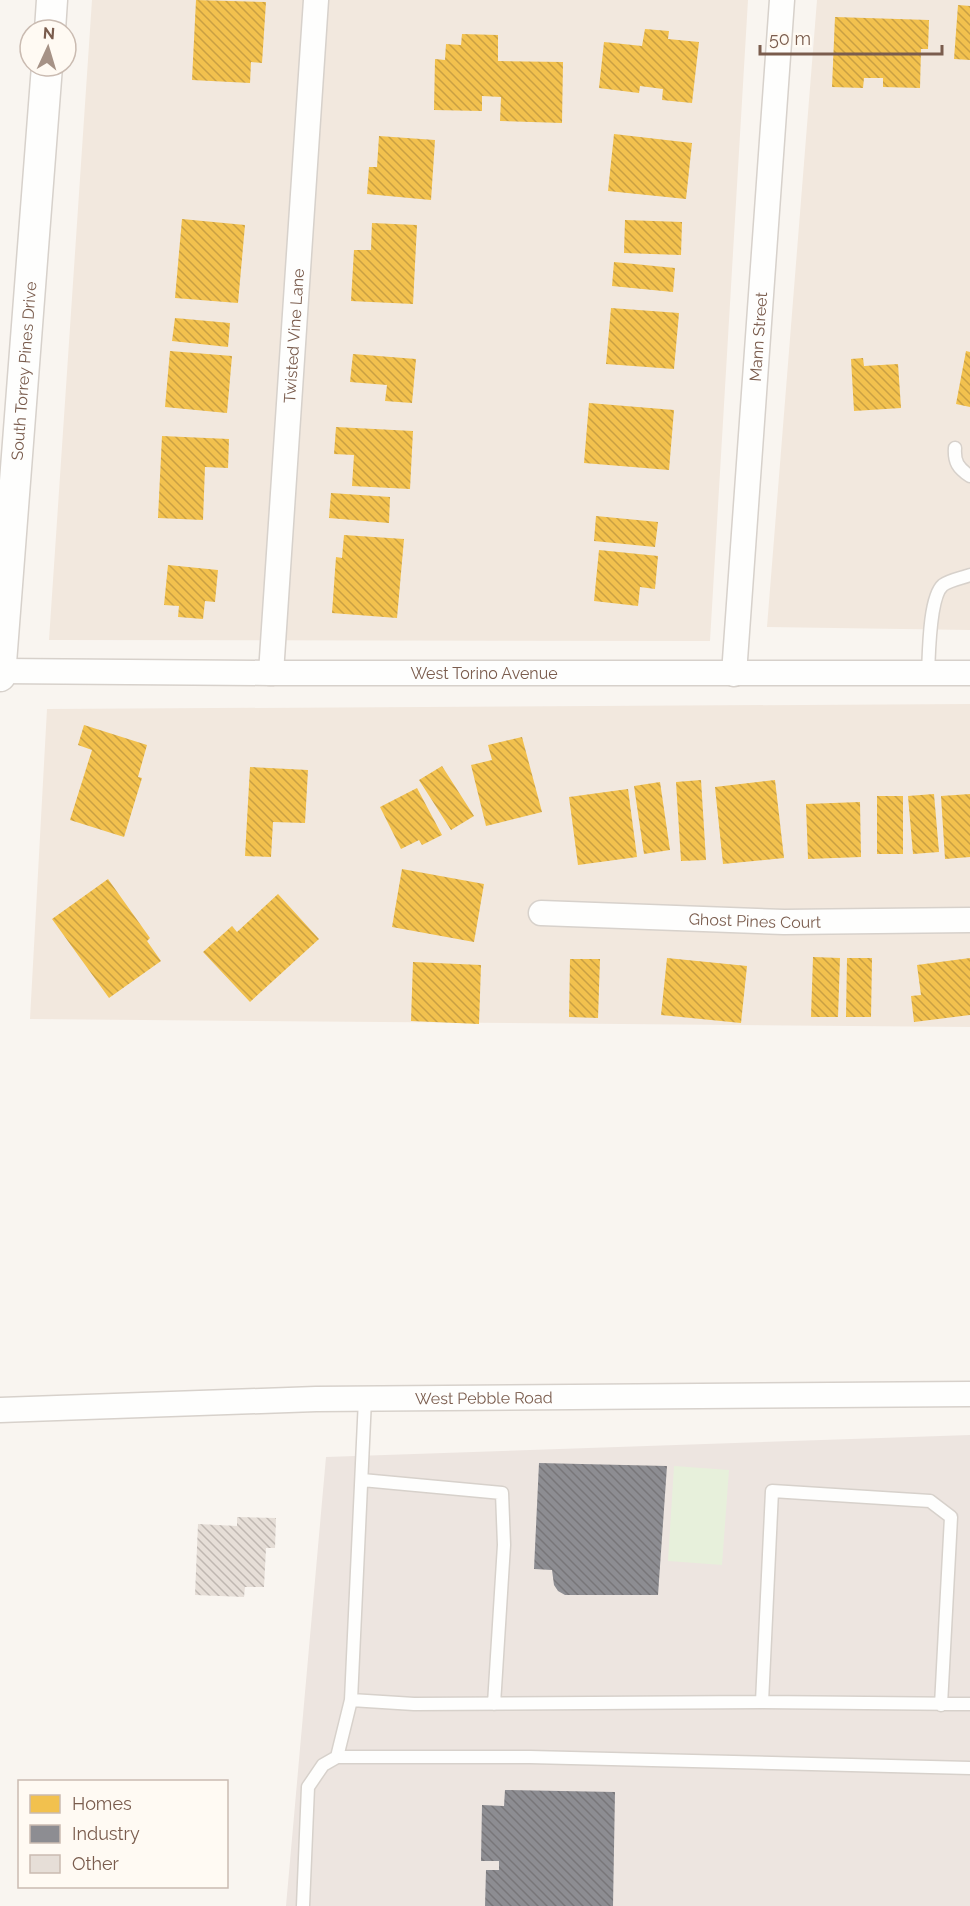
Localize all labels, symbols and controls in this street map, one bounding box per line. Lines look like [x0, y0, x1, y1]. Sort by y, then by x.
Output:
north arrow [18, 18, 78, 78]
scale bar [760, 18, 942, 56]
text: N [42, 24, 56, 43]
text: 50 m [769, 28, 811, 49]
street label: Twisted Vine Lane [280, 268, 308, 404]
street label: South Torrey Pines Drive [7, 281, 40, 461]
street label: Mann Street [745, 291, 771, 382]
street label: West Torino Avenue [410, 664, 558, 683]
street label: Ghost Pines Court [688, 909, 822, 932]
street label: West Pebble Road [415, 1388, 553, 1408]
legend [18, 1780, 228, 1888]
text: Homes [72, 1793, 132, 1814]
text: Industry [72, 1823, 140, 1844]
text: Other [72, 1853, 120, 1874]

